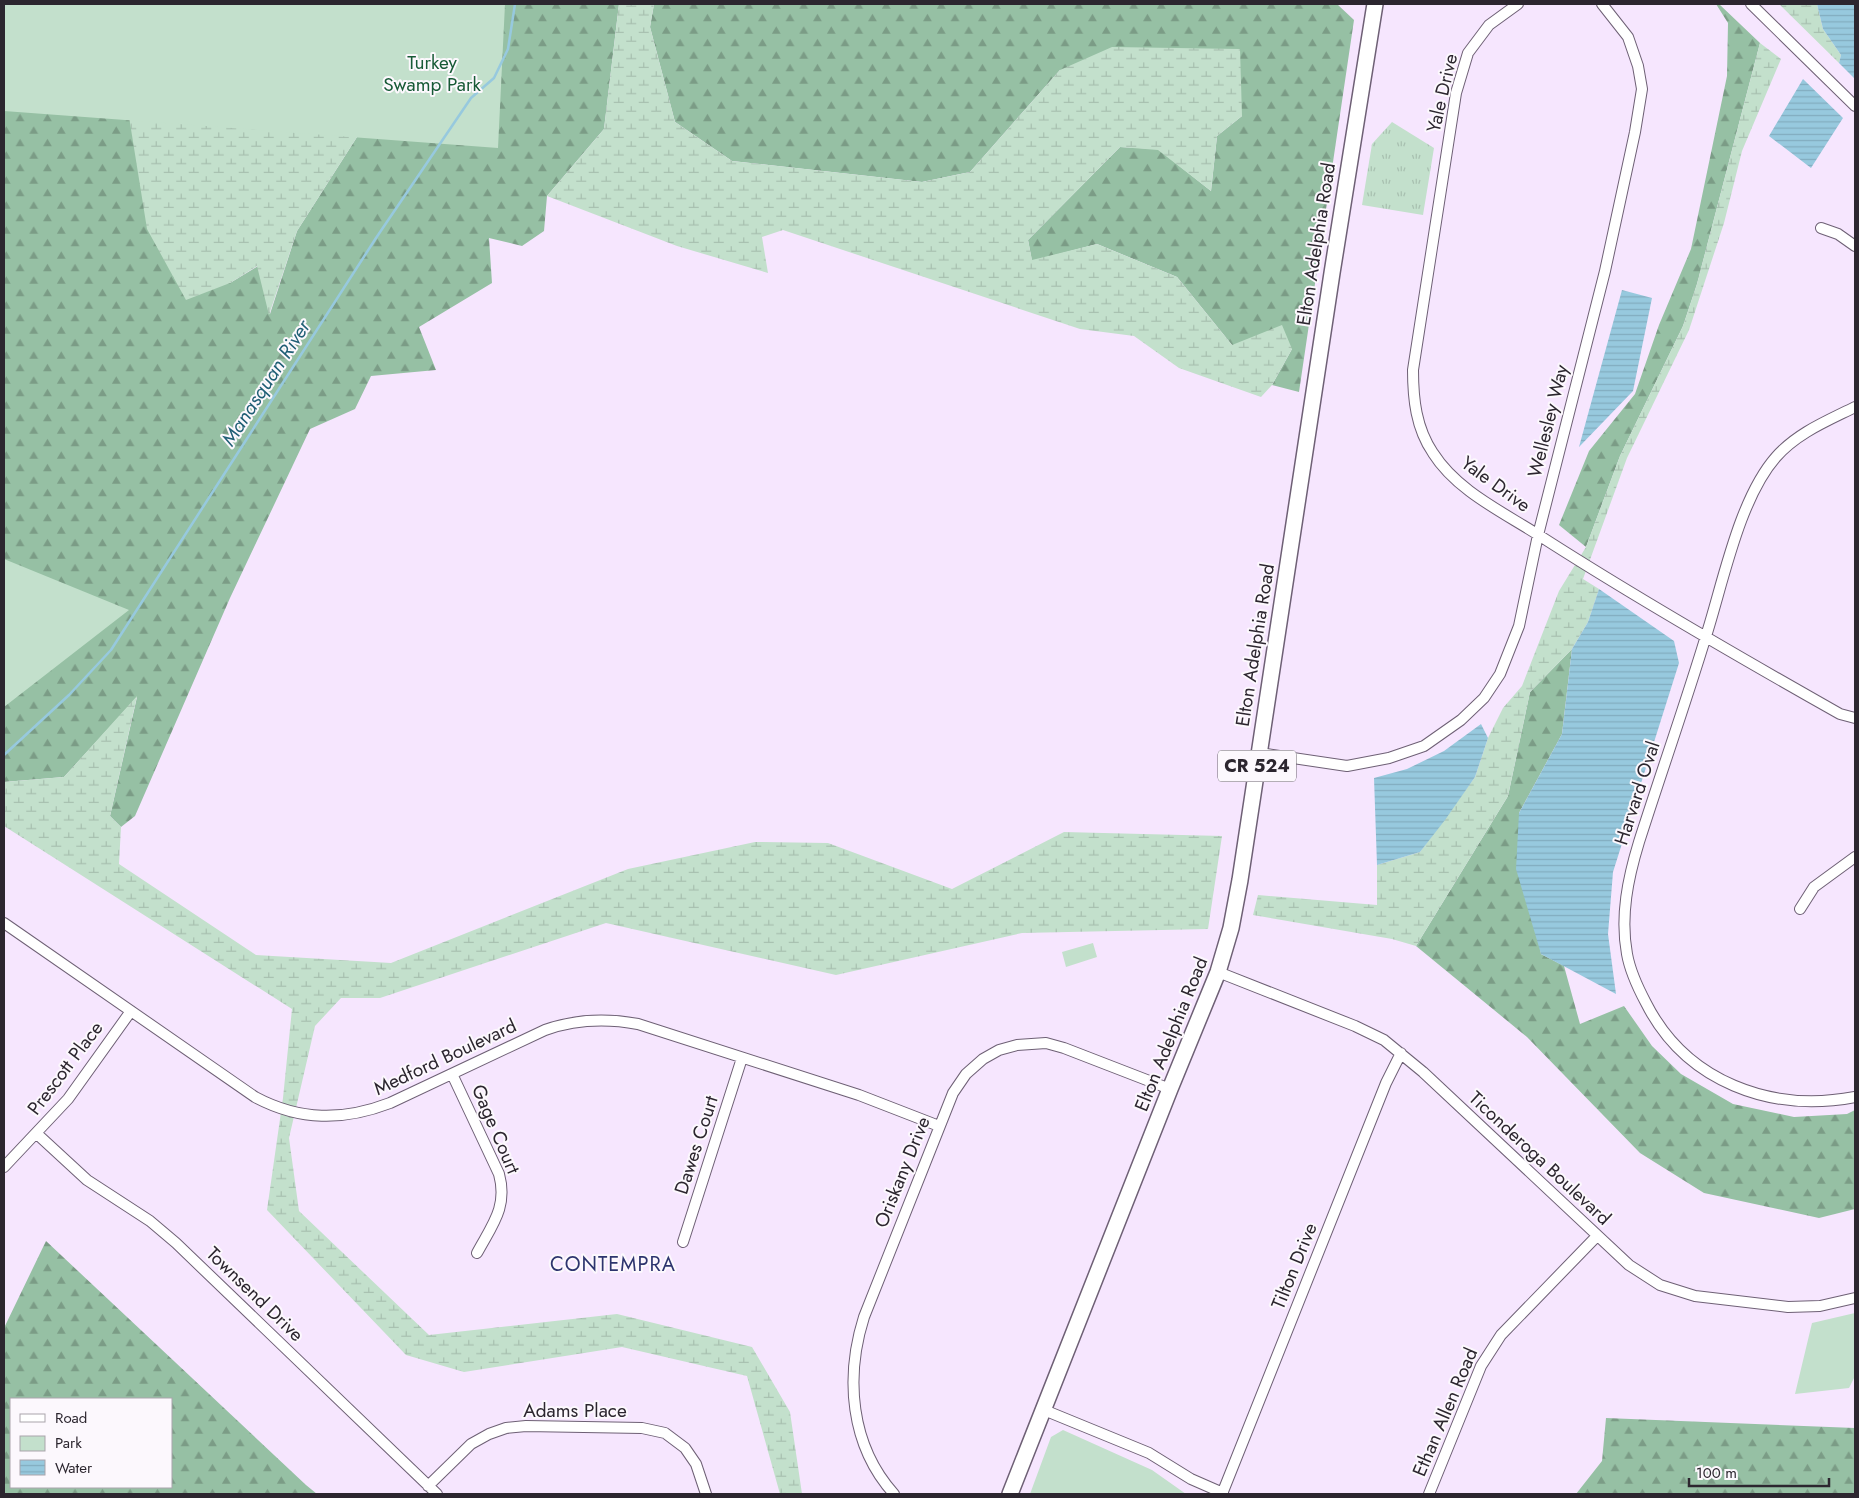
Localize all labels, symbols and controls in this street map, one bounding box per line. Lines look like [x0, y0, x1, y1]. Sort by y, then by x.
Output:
park label: Turkey Swamp Park [383, 49, 481, 98]
street label: Yale Drive [1420, 51, 1464, 135]
street label: Elton Adelphia Road [1290, 161, 1342, 327]
water label: Manasquan River [214, 313, 318, 452]
street label: Wellesley Way [1521, 361, 1575, 480]
street label: Yale Drive [1456, 450, 1536, 519]
street label: Elton Adelphia Road [1229, 562, 1281, 728]
street label: Harvard Oval [1608, 738, 1666, 848]
road number: CR 524 [1218, 750, 1296, 781]
street label: Elton Adelphia Road [1128, 953, 1214, 1115]
street label: Medford Boulevard [369, 1012, 521, 1102]
street label: Prescott Place [21, 1015, 109, 1120]
street label: Gage Court [465, 1080, 527, 1178]
street label: Ticonderoga Boulevard [1463, 1085, 1617, 1231]
street label: Dawes Court [667, 1092, 725, 1198]
street label: Oriskany Drive [867, 1112, 937, 1232]
street label: Tilton Drive [1264, 1219, 1324, 1313]
street label: Townsend Drive [200, 1240, 310, 1348]
district label: CONTEMPRA [550, 1250, 676, 1279]
street label: Ethan Allen Road [1406, 1343, 1484, 1481]
street label: Adams Place [523, 1397, 627, 1424]
legend [10, 1398, 172, 1488]
text: Road [55, 1407, 87, 1429]
text: Park [55, 1432, 82, 1454]
scale bar [1689, 1456, 1829, 1488]
text: Water [55, 1457, 93, 1479]
text: 100 m [1696, 1462, 1737, 1484]

